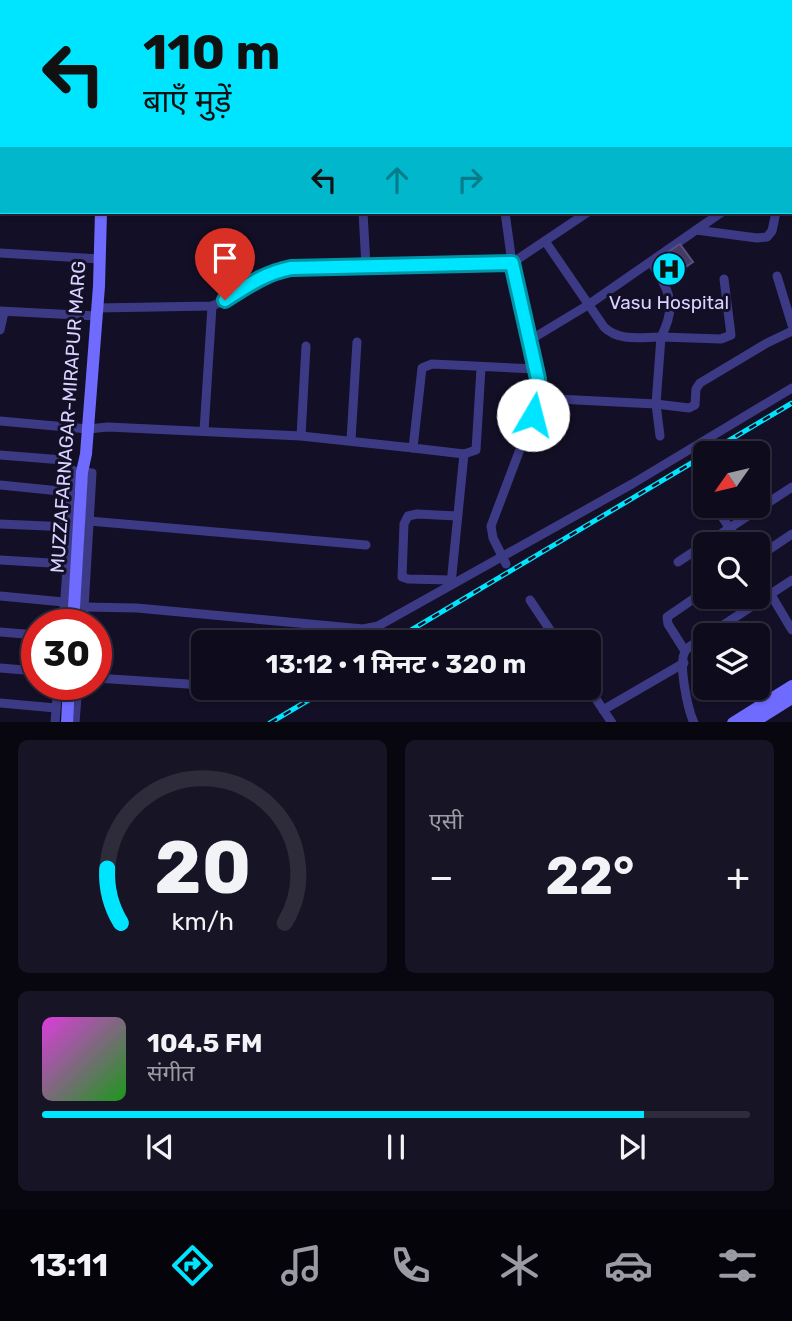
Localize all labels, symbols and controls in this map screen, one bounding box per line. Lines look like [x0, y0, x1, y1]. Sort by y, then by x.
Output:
text: 110 m [143, 23, 280, 81]
icon: left [28, 28, 119, 119]
text: बाएँ मुड़ें [143, 82, 231, 120]
icon: left [305, 161, 343, 199]
icon: ahead [378, 161, 416, 199]
icon: right [451, 161, 489, 199]
pin [195, 228, 255, 300]
icon: arrive [206, 239, 244, 277]
hospital icon: Vasu Hospital [650, 250, 688, 288]
street label: MUZZAFARNAGAR-MIRAPUR MARG [46, 260, 90, 574]
place label: Vasu Hospital [609, 291, 729, 314]
position arrow [496, 378, 570, 452]
north arrow [693, 441, 770, 518]
map controls [693, 441, 770, 700]
button: search [693, 532, 770, 609]
speed limit sign: 30 [21, 609, 112, 700]
button: layers [693, 623, 770, 700]
text: 13:12 · 1 मिनट · 320 m [266, 649, 526, 680]
text: एसी [429, 807, 463, 835]
text: 20 [154, 825, 251, 911]
text: 22° [546, 845, 635, 907]
text: − [429, 854, 454, 900]
text: + [726, 854, 750, 900]
text: km/h [171, 906, 234, 935]
text: 104.5 FM [147, 1028, 263, 1059]
text: संगीत [147, 1059, 195, 1087]
icon: previous [141, 1128, 179, 1166]
icon: pause [377, 1128, 415, 1166]
icon: next [613, 1128, 651, 1166]
icon: directions [168, 1241, 217, 1290]
icon: music [277, 1241, 326, 1290]
icon: phone [386, 1241, 435, 1290]
icon: climate [495, 1241, 544, 1290]
icon: car [604, 1241, 653, 1290]
icon: filters [713, 1241, 762, 1290]
text: 13:11 [30, 1246, 108, 1284]

